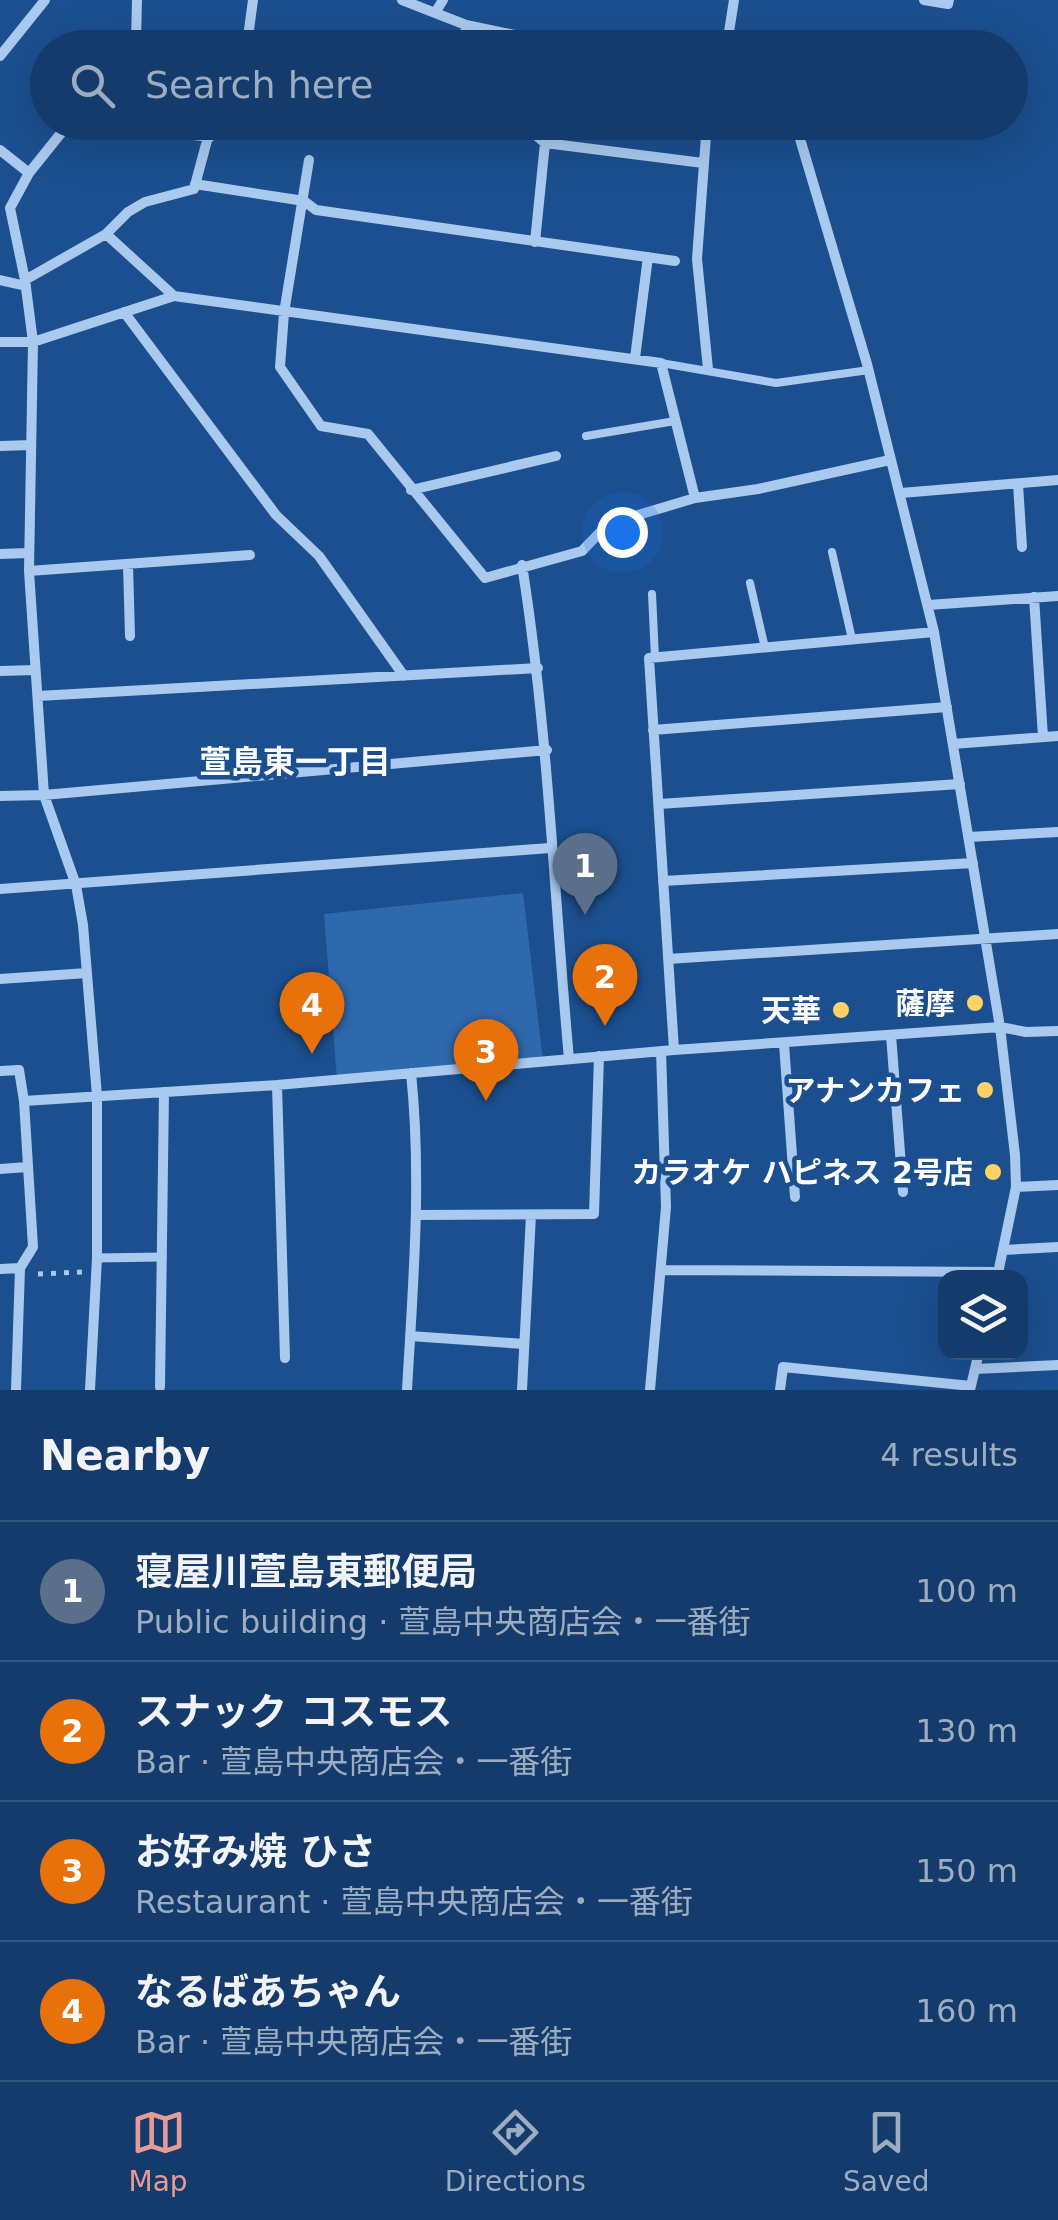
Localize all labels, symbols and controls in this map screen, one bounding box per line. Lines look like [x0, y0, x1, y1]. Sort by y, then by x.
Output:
search box [30, 30, 1028, 140]
icon: search [65, 58, 120, 113]
text: Search here [145, 63, 373, 107]
your location [597, 507, 648, 558]
district label: 萱島東一丁目 [199, 743, 391, 781]
pin: 1 [552, 832, 618, 915]
pin: 2 [572, 944, 638, 1026]
pin: 4 [280, 972, 344, 1054]
place label: 薩摩 [895, 986, 955, 1021]
marker: 薩摩 [964, 992, 986, 1014]
place label: 天華 [761, 993, 821, 1028]
marker: 天華 [830, 999, 852, 1021]
pin: 3 [454, 1018, 518, 1101]
place label: アナンカフェ [786, 1073, 965, 1108]
marker: アナンカフェ [974, 1079, 996, 1101]
place label: カラオケ ハピネス 2号店 [631, 1155, 973, 1190]
marker: カラオケ ハピネス 2号店 [982, 1161, 1004, 1183]
map controls [938, 1270, 1028, 1360]
button: layers [938, 1270, 1028, 1360]
text: Nearby [40, 1431, 210, 1480]
text: 4 results [880, 1436, 1018, 1474]
text: 寝屋川萱島東郵便局 [135, 1550, 477, 1594]
text: 1 [61, 1572, 84, 1610]
text: 100 m [916, 1572, 1018, 1610]
text: Public building · 萱島中央商店会・一番街 [135, 1603, 751, 1641]
text: スナック コスモス [135, 1690, 452, 1734]
text: 2 [61, 1712, 84, 1750]
text: 130 m [916, 1712, 1018, 1750]
text: Bar · 萱島中央商店会・一番街 [135, 1743, 572, 1781]
text: お好み焼 ひさ [135, 1830, 376, 1874]
text: 3 [61, 1852, 84, 1890]
text: 150 m [916, 1852, 1018, 1890]
text: Restaurant · 萱島中央商店会・一番街 [135, 1883, 693, 1921]
text: なるばあちゃん [135, 1970, 401, 2014]
text: 4 [61, 1992, 84, 2030]
text: 160 m [916, 1992, 1018, 2030]
text: Bar · 萱島中央商店会・一番街 [135, 2023, 572, 2061]
tab: Map [129, 2105, 188, 2198]
tab: Directions [445, 2105, 586, 2198]
tab: Saved [843, 2105, 929, 2198]

